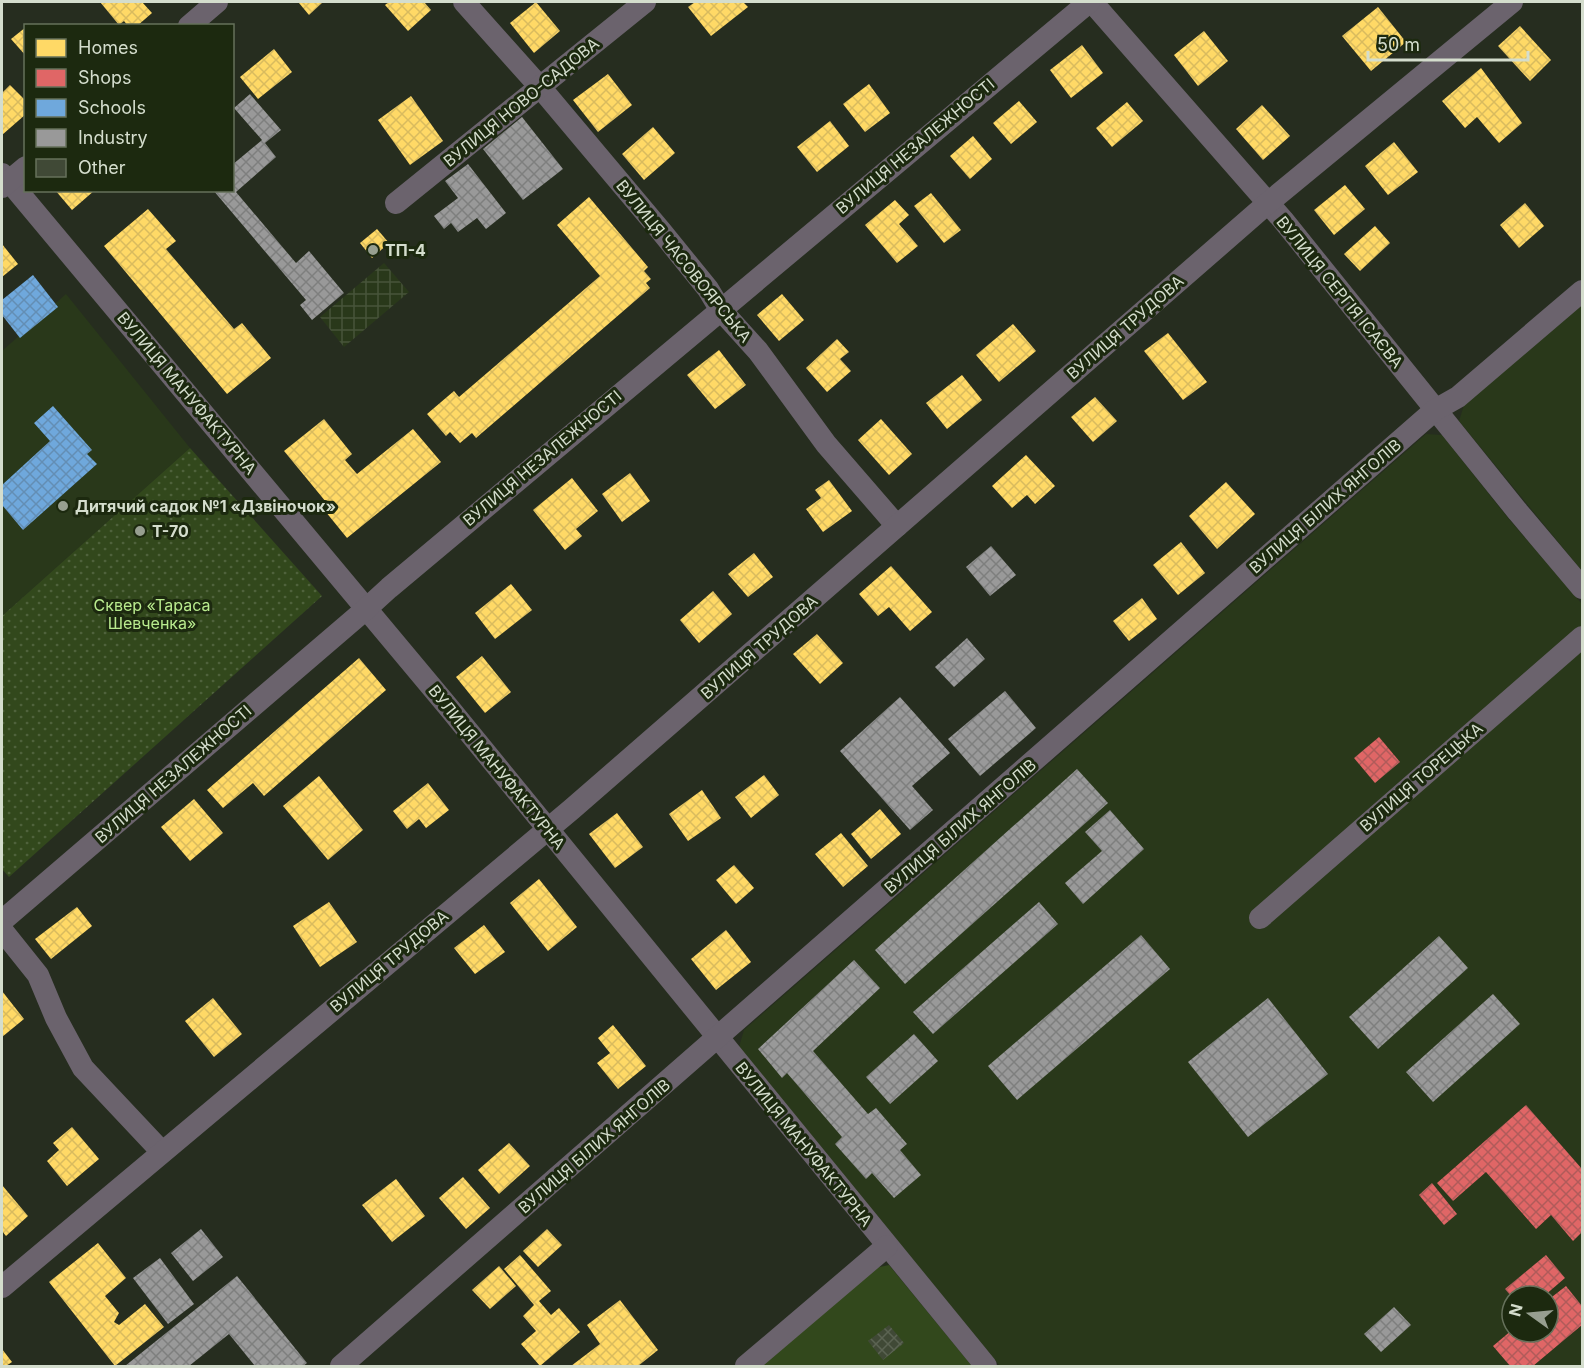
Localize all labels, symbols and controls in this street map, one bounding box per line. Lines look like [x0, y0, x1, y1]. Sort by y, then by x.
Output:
legend [24, 24, 234, 192]
scale bar [1368, 24, 1528, 62]
street label: ВУЛИЦЯ НОВО-САДОВА [439, 33, 603, 171]
text: 50 m [1377, 34, 1420, 55]
text: Homes [78, 37, 138, 58]
text: Shops [78, 67, 132, 88]
street label: ВУЛИЦЯ НЕЗАЛЕЖНОСТІ [832, 74, 998, 218]
text: Schools [78, 97, 146, 118]
text: Industry [78, 127, 148, 148]
text: Other [78, 157, 126, 178]
street label: ВУЛИЦЯ ЧАСОВОЯРСЬКА [612, 176, 756, 346]
street label: ВУЛИЦЯ СЕРГІЯ ІСАЄВА [1272, 212, 1408, 372]
place label: ТП-4 [385, 240, 426, 260]
marker: ТП-4 [366, 243, 380, 257]
street label: ВУЛИЦЯ ТРУДОВА [1062, 271, 1188, 383]
street label: ВУЛИЦЯ МАНУФАКТУРНА [113, 308, 261, 478]
street label: ВУЛИЦЯ НЕЗАЛЕЖНОСТІ [459, 386, 625, 530]
street label: ВУЛИЦЯ БІЛИХ ЯНГОЛІВ [1245, 435, 1405, 577]
place label: Дитячий садок №1 «Дзвіночок» [75, 496, 336, 516]
marker: Дитячий садок №1 «Дзвіночок» [56, 499, 70, 513]
place label: Т-70 [152, 521, 189, 541]
marker: Т-70 [133, 524, 147, 538]
street label: ВУЛИЦЯ ТРУДОВА [696, 591, 822, 703]
park label: Сквер «Тараса Шевченка» [94, 595, 210, 633]
street label: ВУЛИЦЯ МАНУФАКТУРНА [424, 681, 570, 853]
street label: ВУЛИЦЯ НЕЗАЛЕЖНОСТІ [91, 701, 255, 847]
street label: ВУЛИЦЯ ТОРЕЦЬКА [1355, 718, 1487, 836]
street label: ВУЛИЦЯ БІЛИХ ЯНГОЛІВ [880, 755, 1040, 897]
street label: ВУЛИЦЯ ТРУДОВА [326, 906, 452, 1016]
street label: ВУЛИЦЯ МАНУФАКТУРНА [731, 1058, 877, 1230]
street label: ВУЛИЦЯ БІЛИХ ЯНГОЛІВ [514, 1075, 674, 1217]
north arrow [1500, 1284, 1560, 1344]
text: N [1504, 1302, 1527, 1319]

